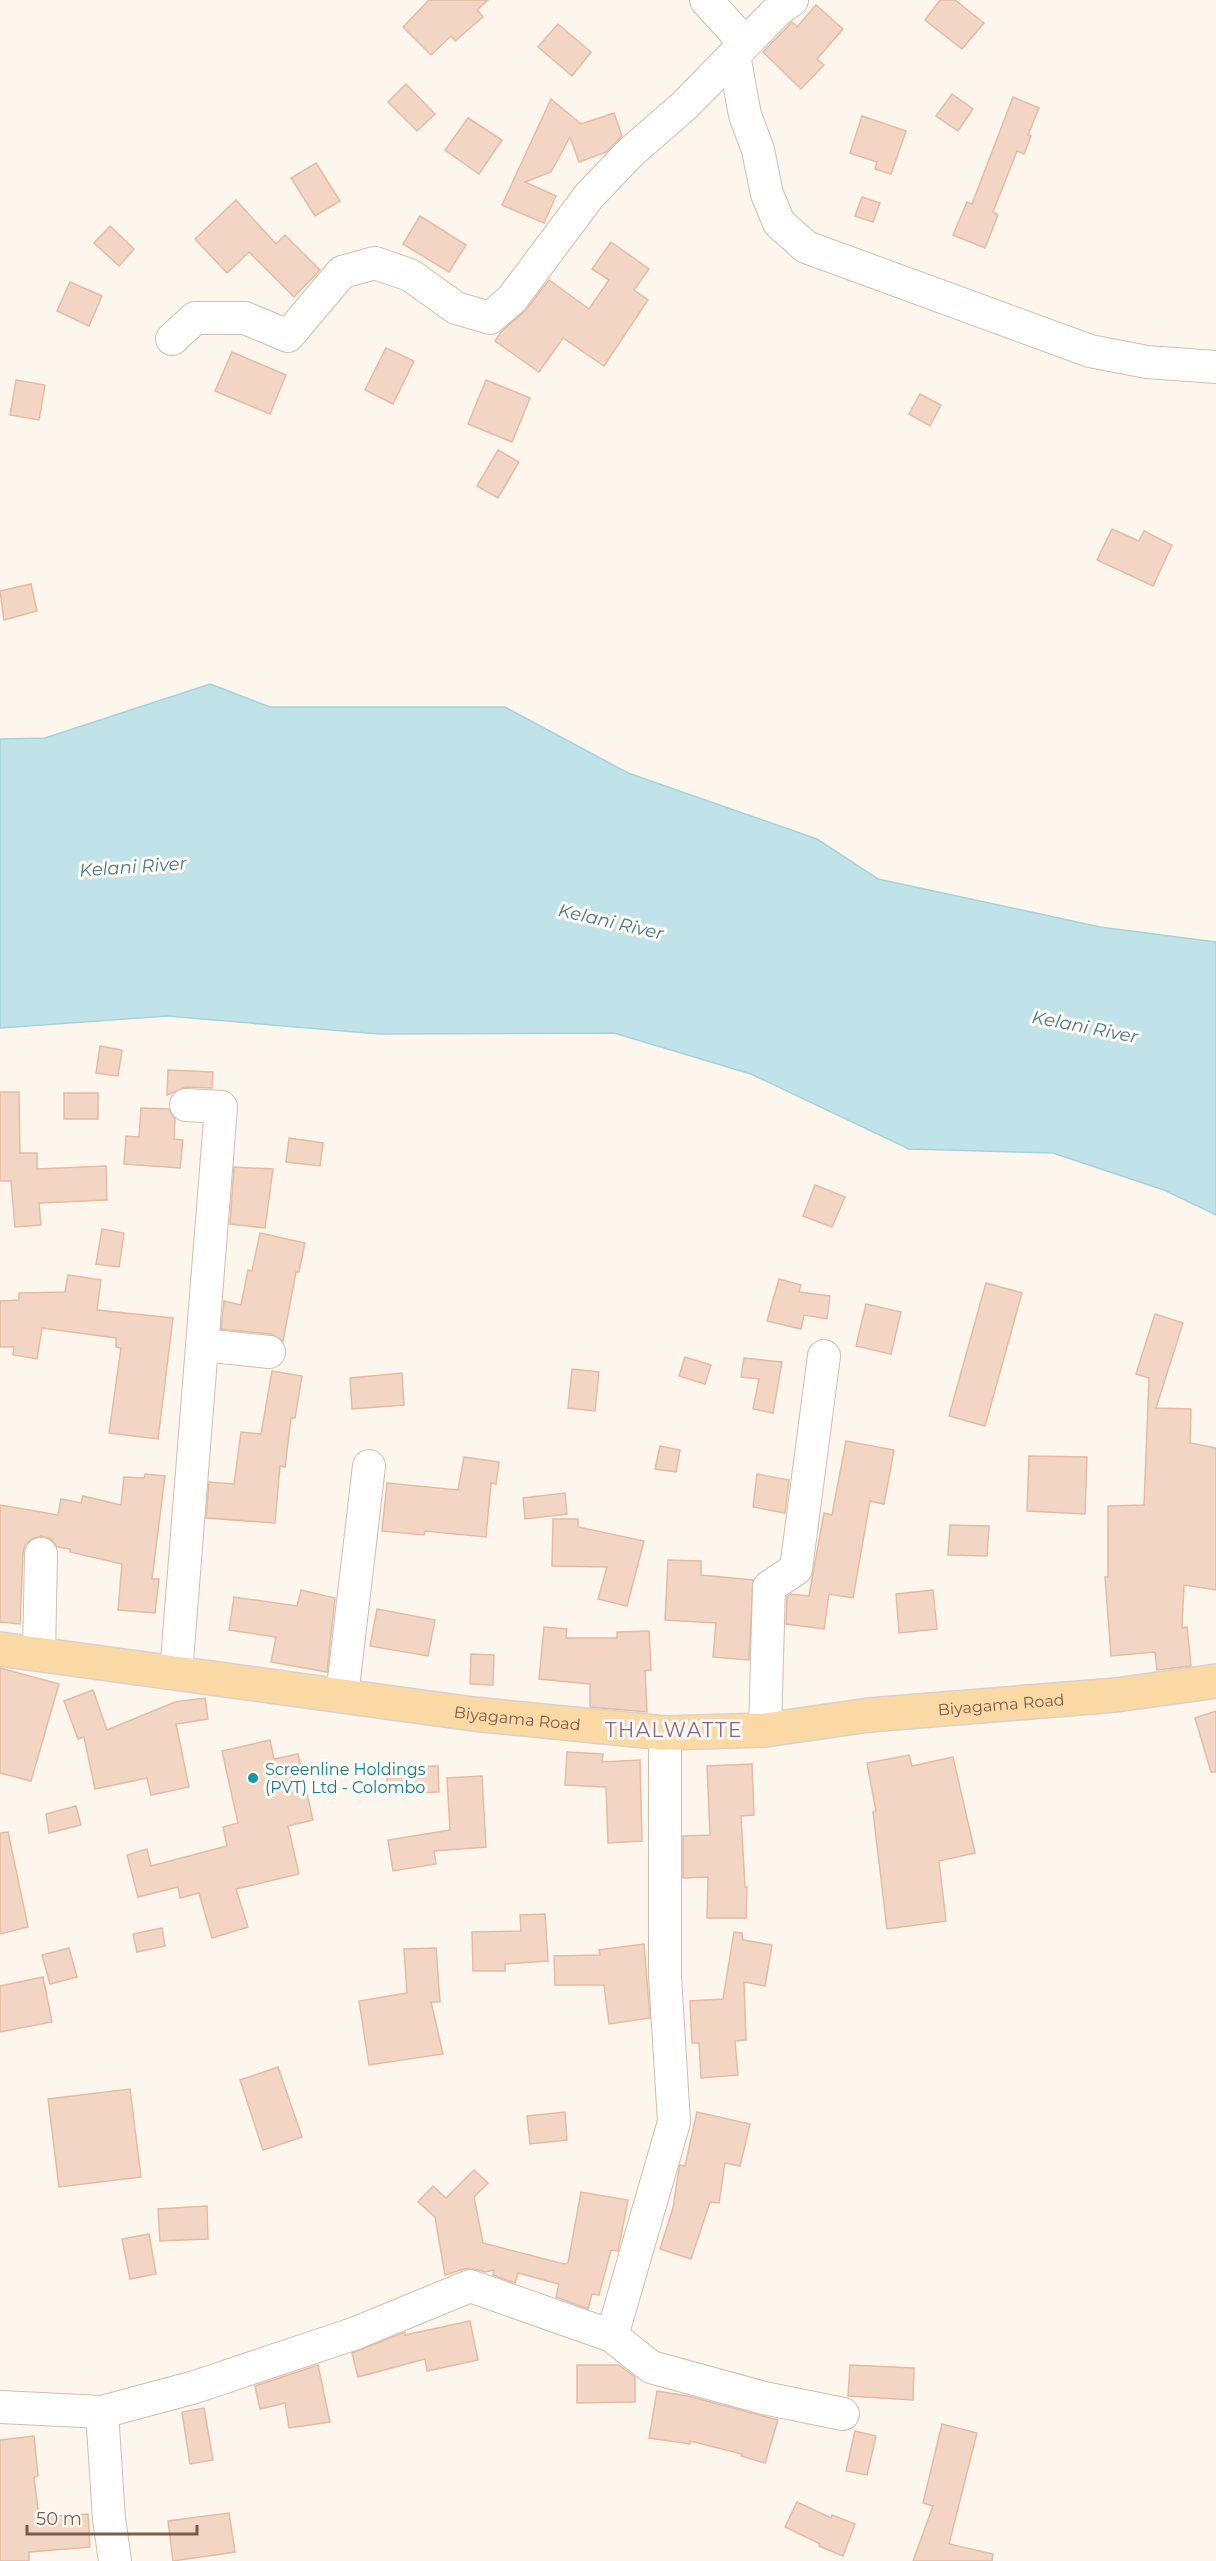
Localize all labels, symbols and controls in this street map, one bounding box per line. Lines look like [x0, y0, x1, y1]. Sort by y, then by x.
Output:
water label: Kelani River [79, 852, 188, 882]
water label: Kelani River [556, 899, 667, 945]
water label: Kelani River [1030, 1006, 1141, 1048]
street label: Biyagama Road [937, 1690, 1065, 1719]
street label: Biyagama Road [453, 1702, 581, 1735]
district label: THALWATTE [605, 1718, 743, 1742]
place label: Screenline Holdings (PVT) Ltd - Colombo [265, 1760, 426, 1797]
marker: Screenline Holdings (PVT) Ltd - Colombo [246, 1771, 260, 1785]
scale bar [27, 2498, 196, 2536]
text: 50 m [36, 2508, 82, 2530]

